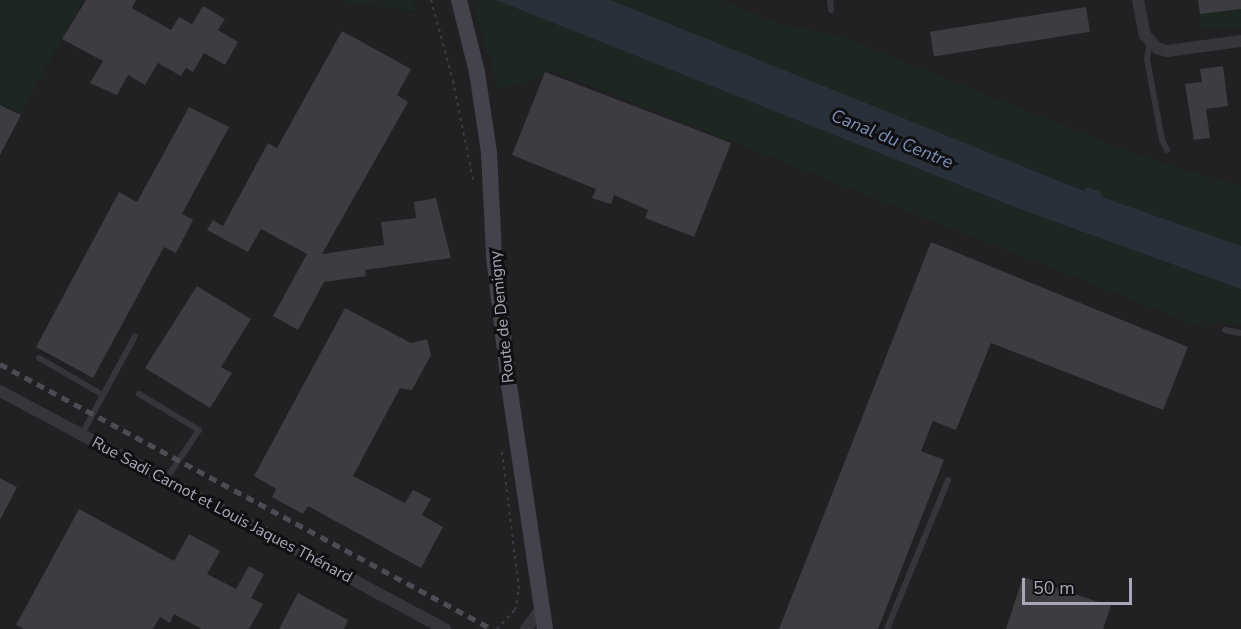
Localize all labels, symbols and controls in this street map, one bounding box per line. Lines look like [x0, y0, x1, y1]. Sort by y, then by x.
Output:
water label: Canal du Centre [828, 105, 956, 173]
street label: Route de Demigny [486, 250, 518, 384]
street label: Rue Sadi Carnot et Louis Jaques Thénard [88, 433, 356, 587]
scale bar [1025, 566, 1134, 604]
text: 50 m [1033, 576, 1075, 600]

